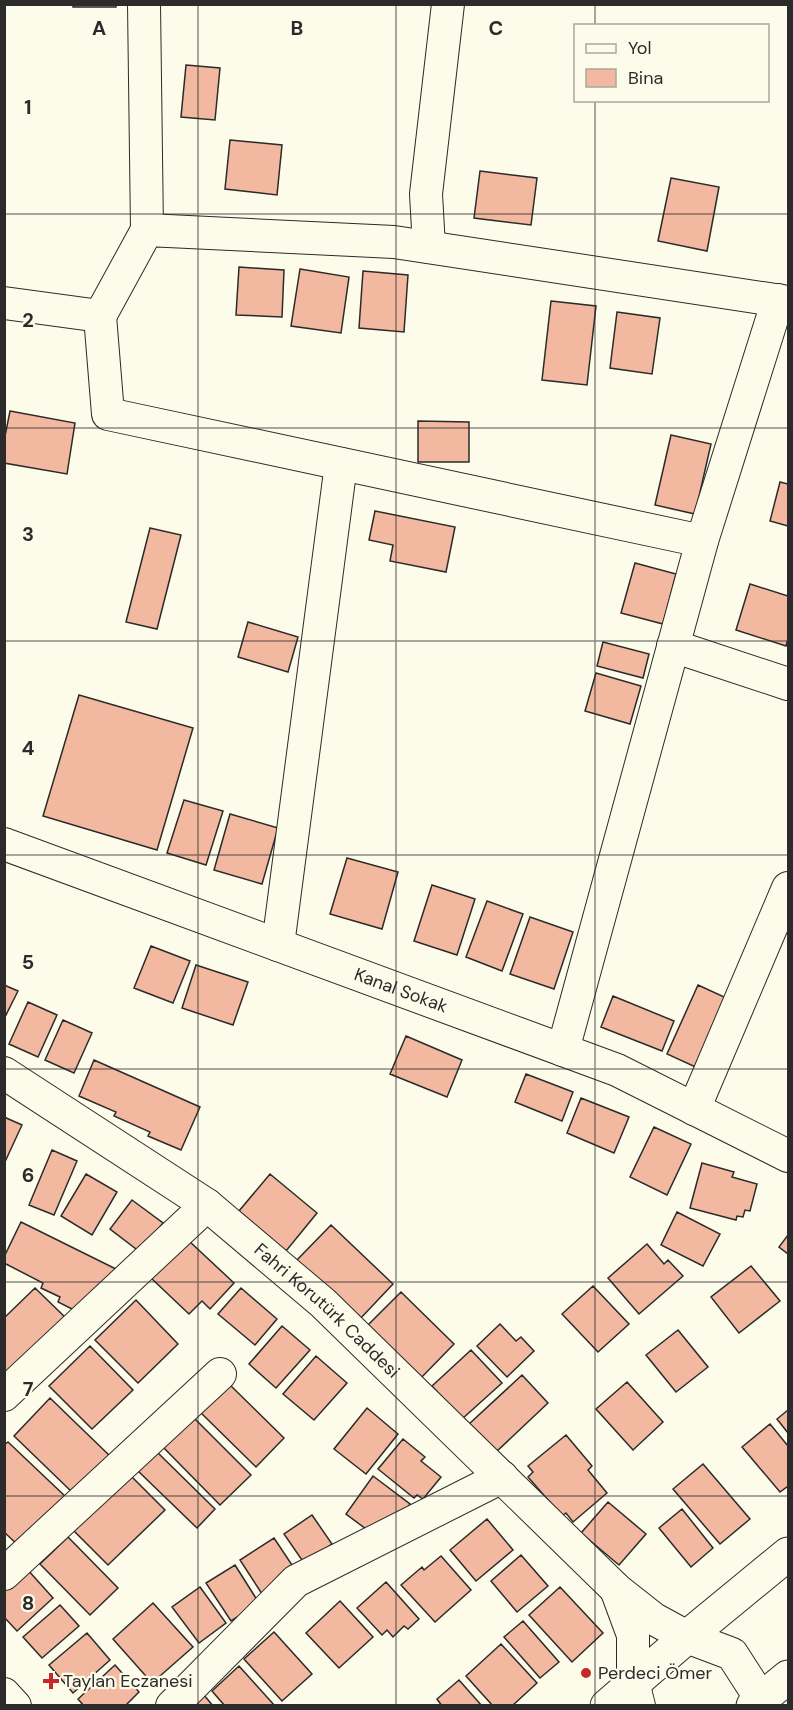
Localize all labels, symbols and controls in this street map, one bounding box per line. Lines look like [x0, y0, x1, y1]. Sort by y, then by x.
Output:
text: A [92, 15, 106, 41]
text: B [291, 15, 303, 41]
text: C [489, 15, 503, 41]
legend [574, 24, 769, 102]
text: Yol [628, 36, 652, 60]
text: Bina [628, 66, 663, 90]
text: 1 [24, 94, 32, 120]
text: 2 [22, 307, 34, 333]
text: 3 [22, 521, 34, 547]
text: 4 [22, 735, 35, 761]
text: 5 [22, 949, 34, 975]
street label: Kanal Sokak [351, 962, 451, 1019]
text: 6 [22, 1162, 34, 1188]
street label: Fahri Korutürk Caddesi [249, 1238, 405, 1383]
text: 7 [23, 1376, 34, 1402]
text: 8 [22, 1590, 34, 1616]
place label: Perdeci Ömer [598, 1661, 713, 1685]
marker: Perdeci Ömer [579, 1666, 593, 1680]
place label: Taylan Eczanesi [63, 1669, 193, 1693]
marker: Taylan Eczanesi [44, 1674, 58, 1688]

